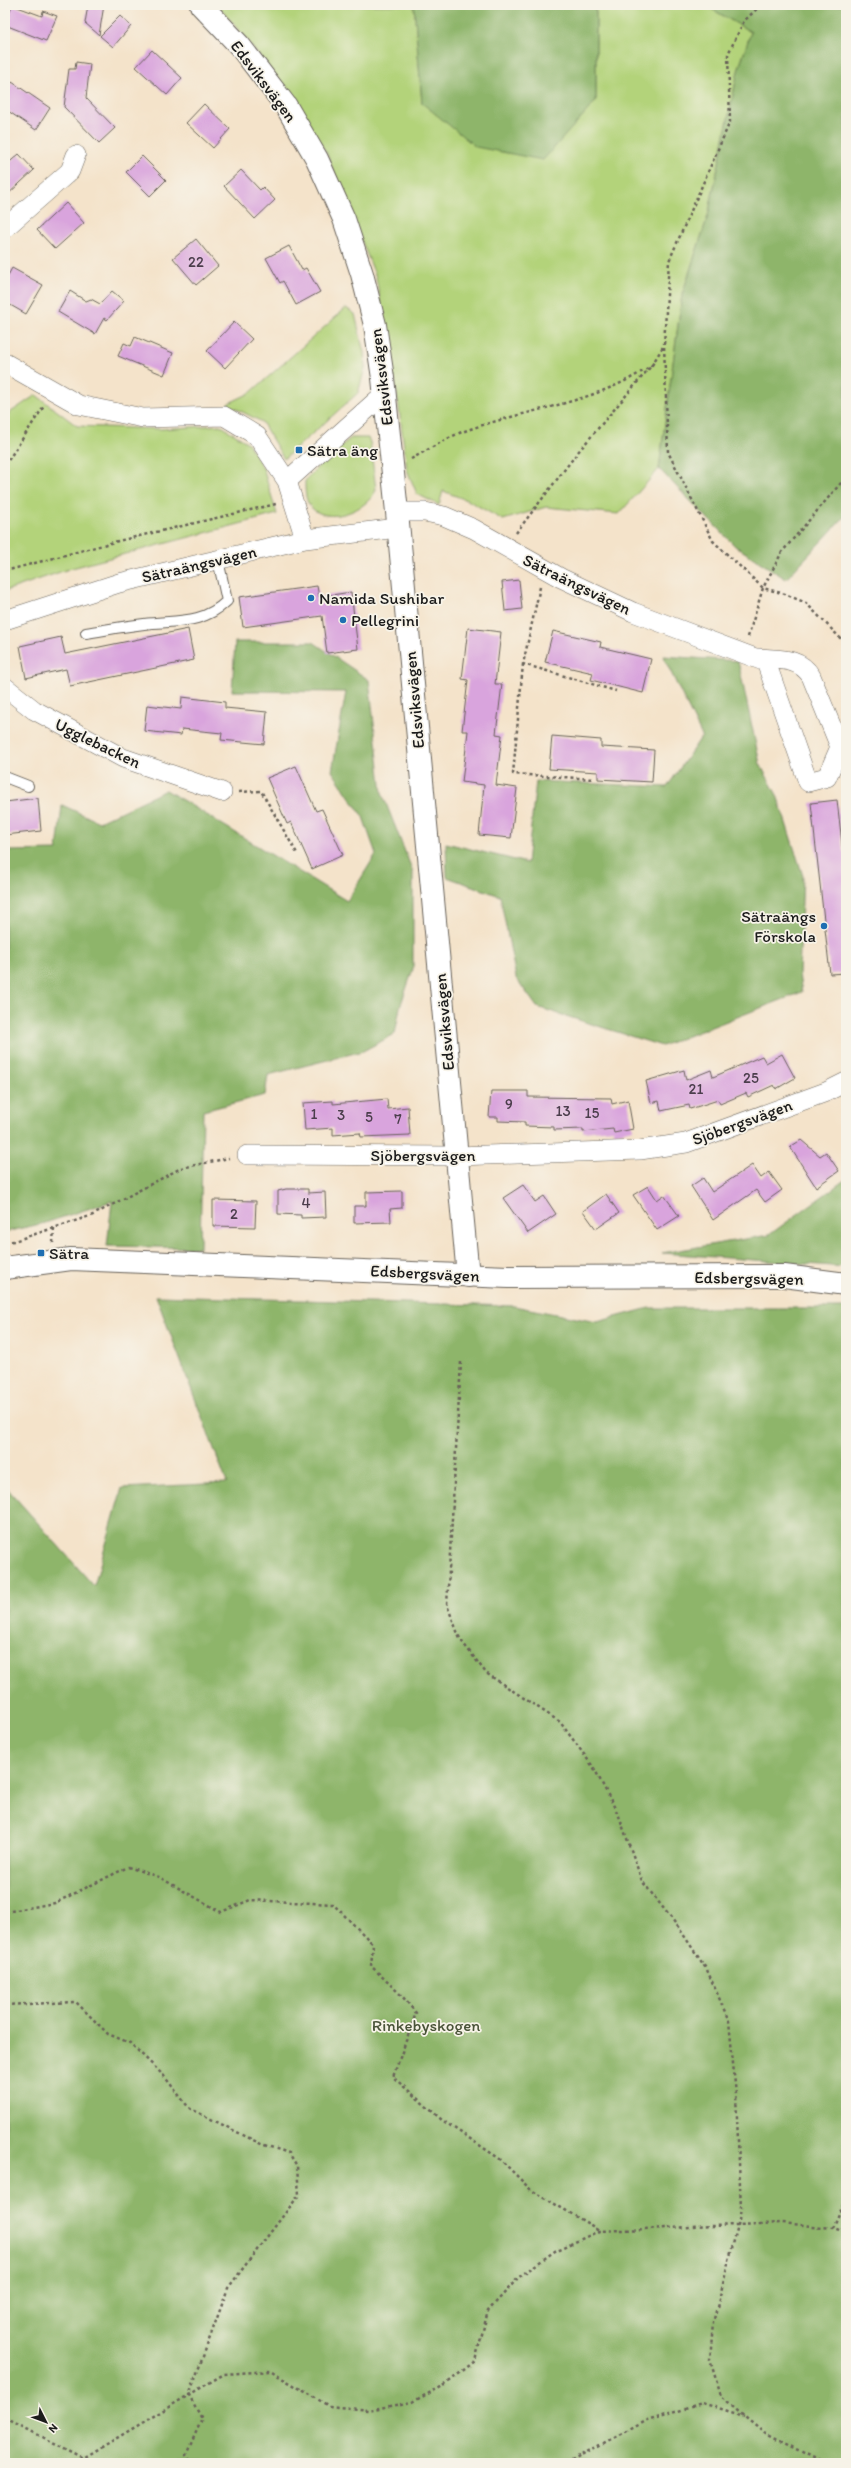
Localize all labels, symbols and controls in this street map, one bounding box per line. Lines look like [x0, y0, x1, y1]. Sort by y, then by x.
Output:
street label: Edsviksvägen [227, 36, 301, 126]
house number: 22 [188, 253, 204, 271]
street label: Edsviksvägen [365, 327, 397, 427]
place label: Sätra äng [307, 440, 378, 460]
marker: Sätra äng [294, 445, 304, 455]
street label: Sätraängsvägen [140, 541, 258, 587]
street label: Sätraängsvägen [520, 549, 634, 619]
place label: Namida Sushibar [319, 588, 444, 608]
marker: Namida Sushibar [306, 593, 316, 603]
place label: Pellegrini [351, 610, 419, 630]
marker: Pellegrini [338, 615, 348, 625]
street label: Edsviksvägen [400, 651, 428, 749]
street label: Ugglebacken [52, 714, 145, 773]
place label: Sätraängs Förskola [741, 906, 816, 946]
marker: Sätraängs Förskola [819, 921, 829, 931]
street label: Edsviksvägen [430, 973, 458, 1071]
house number: 25 [743, 1069, 759, 1087]
house number: 21 [689, 1080, 703, 1098]
house number: 9 [505, 1095, 513, 1113]
street label: Sjöbergsvägen [689, 1095, 795, 1149]
house number: 13 [555, 1102, 571, 1120]
house number: 15 [585, 1104, 600, 1122]
house number: 1 [311, 1105, 318, 1123]
house number: 3 [337, 1106, 345, 1124]
house number: 5 [365, 1108, 373, 1126]
house number: 7 [394, 1110, 402, 1128]
street label: Sjöbergsvägen [370, 1145, 476, 1165]
house number: 4 [301, 1194, 311, 1212]
house number: 2 [230, 1205, 238, 1223]
place label: Sätra [49, 1243, 89, 1263]
marker: Sätra [36, 1248, 46, 1258]
street label: Edsbergsvägen [370, 1260, 481, 1286]
street label: Edsbergsvägen [694, 1267, 804, 1289]
park label: Rinkebyskogen [372, 2015, 480, 2035]
north arrow [26, 2402, 66, 2442]
text: N [46, 2421, 60, 2435]

